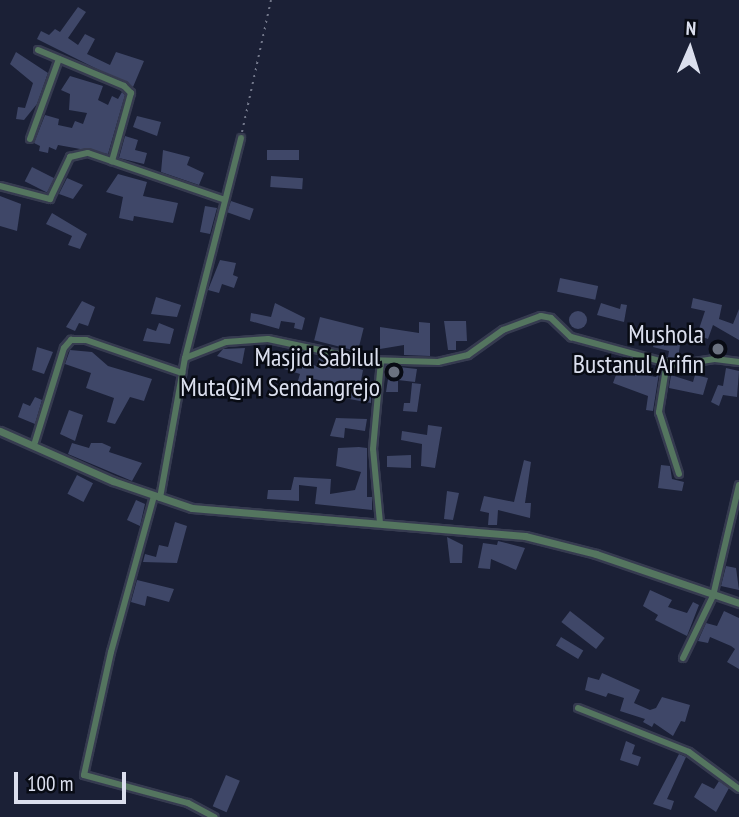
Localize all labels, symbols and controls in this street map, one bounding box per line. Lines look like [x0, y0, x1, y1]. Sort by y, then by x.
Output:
north arrow [655, 14, 725, 84]
text: N [685, 16, 697, 40]
place label: Mushola Bustanul Arifin [572, 318, 704, 380]
place label: Masjid Sabilul MutaQiM Sendangrejo [180, 341, 380, 402]
marker: Mushola Bustanul Arifin [710, 341, 726, 357]
marker: Masjid Sabilul MutaQiM Sendangrejo [386, 364, 402, 380]
scale bar [18, 758, 130, 802]
text: 100 m [27, 770, 73, 797]

